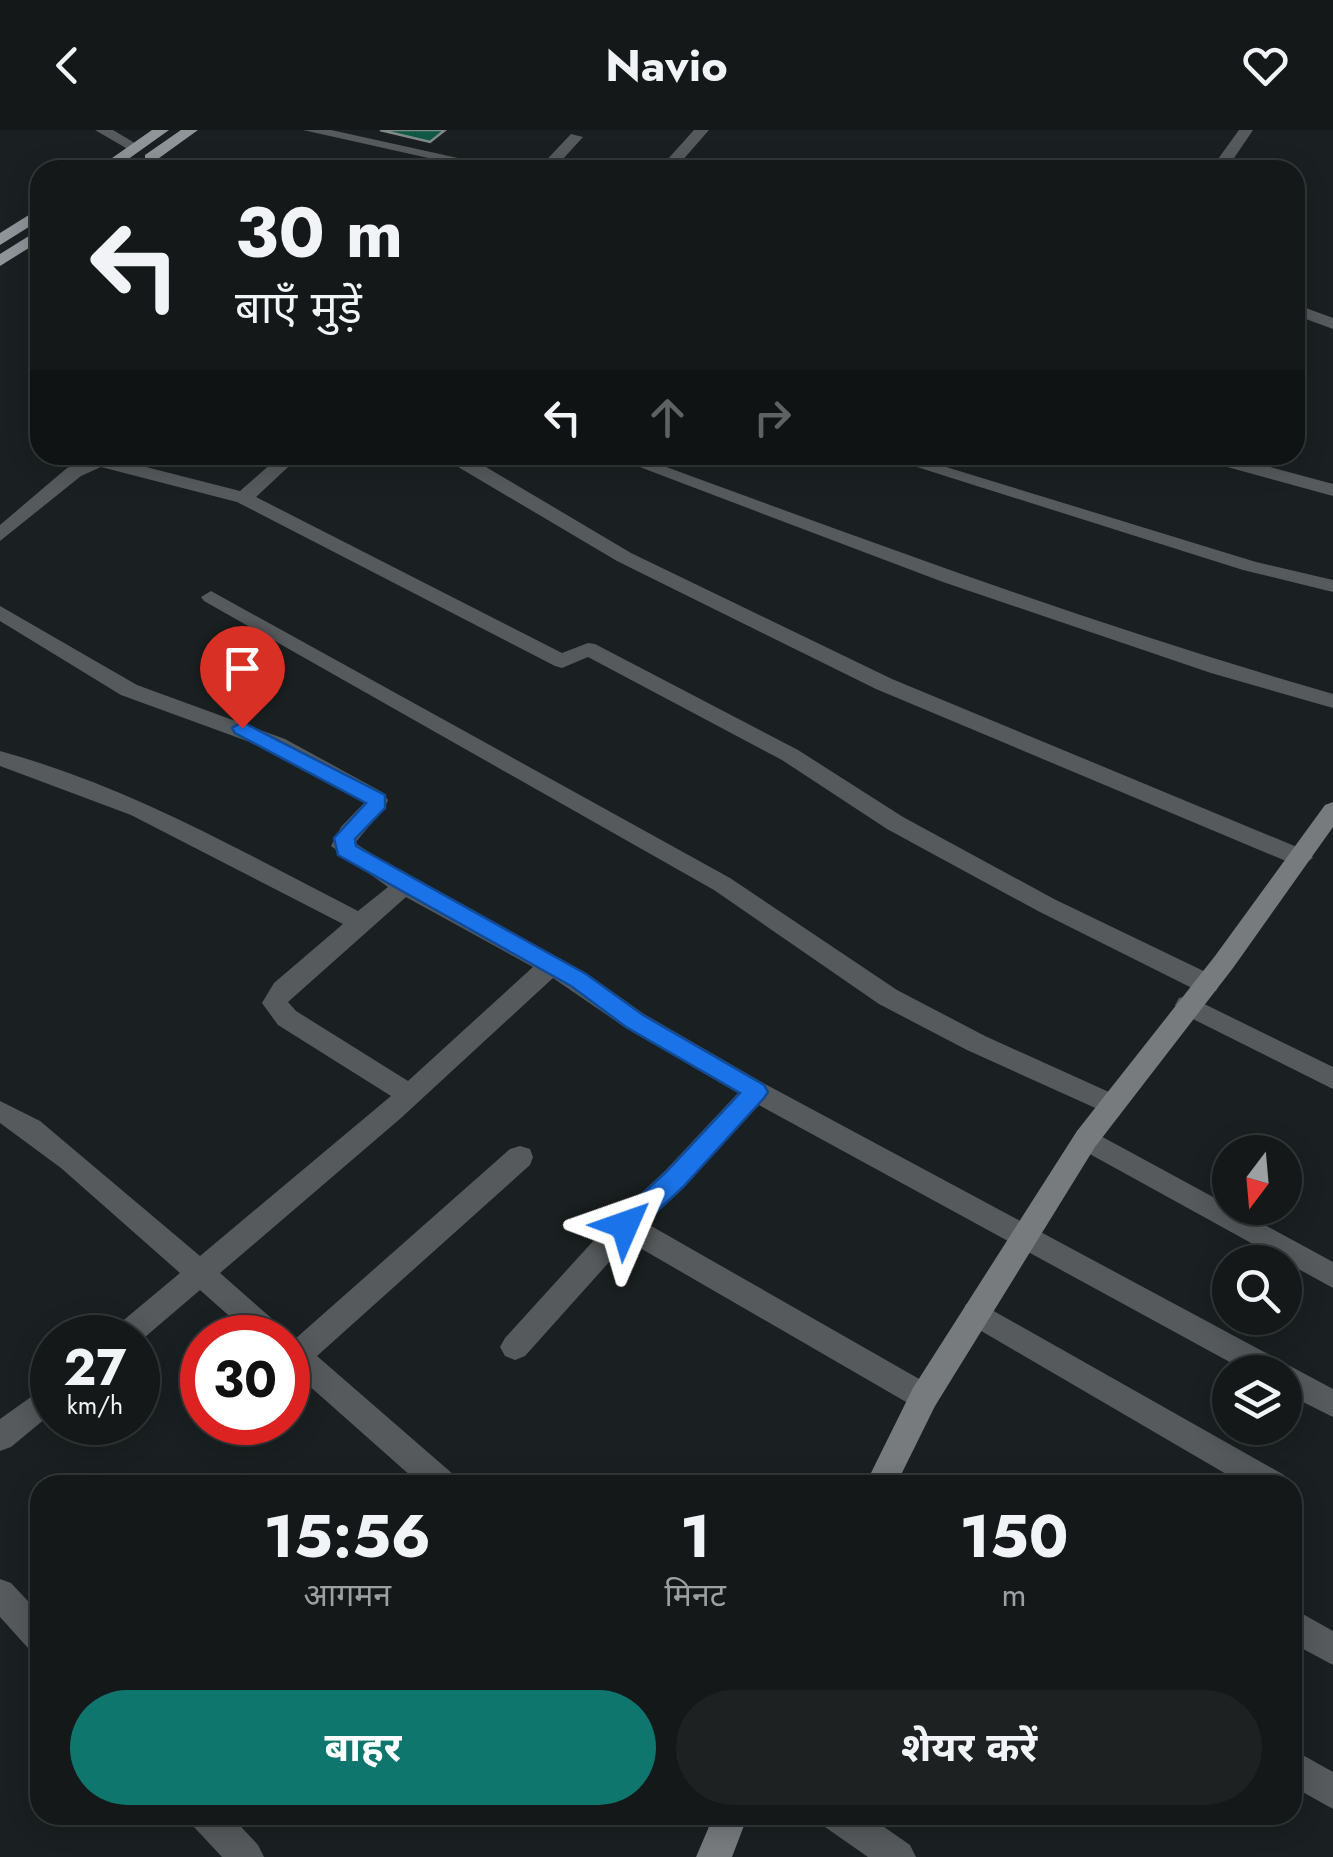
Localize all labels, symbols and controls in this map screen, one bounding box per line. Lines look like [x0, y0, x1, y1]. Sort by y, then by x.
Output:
text: Navio [605, 33, 728, 98]
icon: back [40, 38, 95, 93]
icon: heart [1238, 38, 1293, 93]
text: 30 m [235, 182, 403, 283]
icon: left [70, 200, 200, 330]
text: बाएँ मुड़ें [235, 275, 362, 340]
icon: left [535, 390, 590, 445]
icon: ahead [640, 390, 695, 445]
icon: right [745, 390, 800, 445]
pin [200, 626, 285, 729]
icon: arrive [215, 641, 270, 696]
north arrow [1212, 1135, 1302, 1225]
map controls [1212, 1135, 1302, 1445]
position arrow [573, 1173, 677, 1277]
button: search [1212, 1245, 1302, 1335]
speed limit sign: 30 [180, 1315, 310, 1445]
text: 27 [64, 1331, 126, 1404]
button: layers [1212, 1355, 1302, 1445]
text: km/h [67, 1387, 123, 1423]
text: 15:56 [264, 1493, 431, 1580]
text: 1 [680, 1493, 710, 1580]
text: 150 [959, 1493, 1068, 1580]
text: आगमन [303, 1572, 391, 1618]
text: मिनट [665, 1572, 726, 1618]
text: m [1001, 1572, 1026, 1618]
button: बाहर [70, 1690, 656, 1805]
button: शेयर करें [676, 1690, 1262, 1805]

